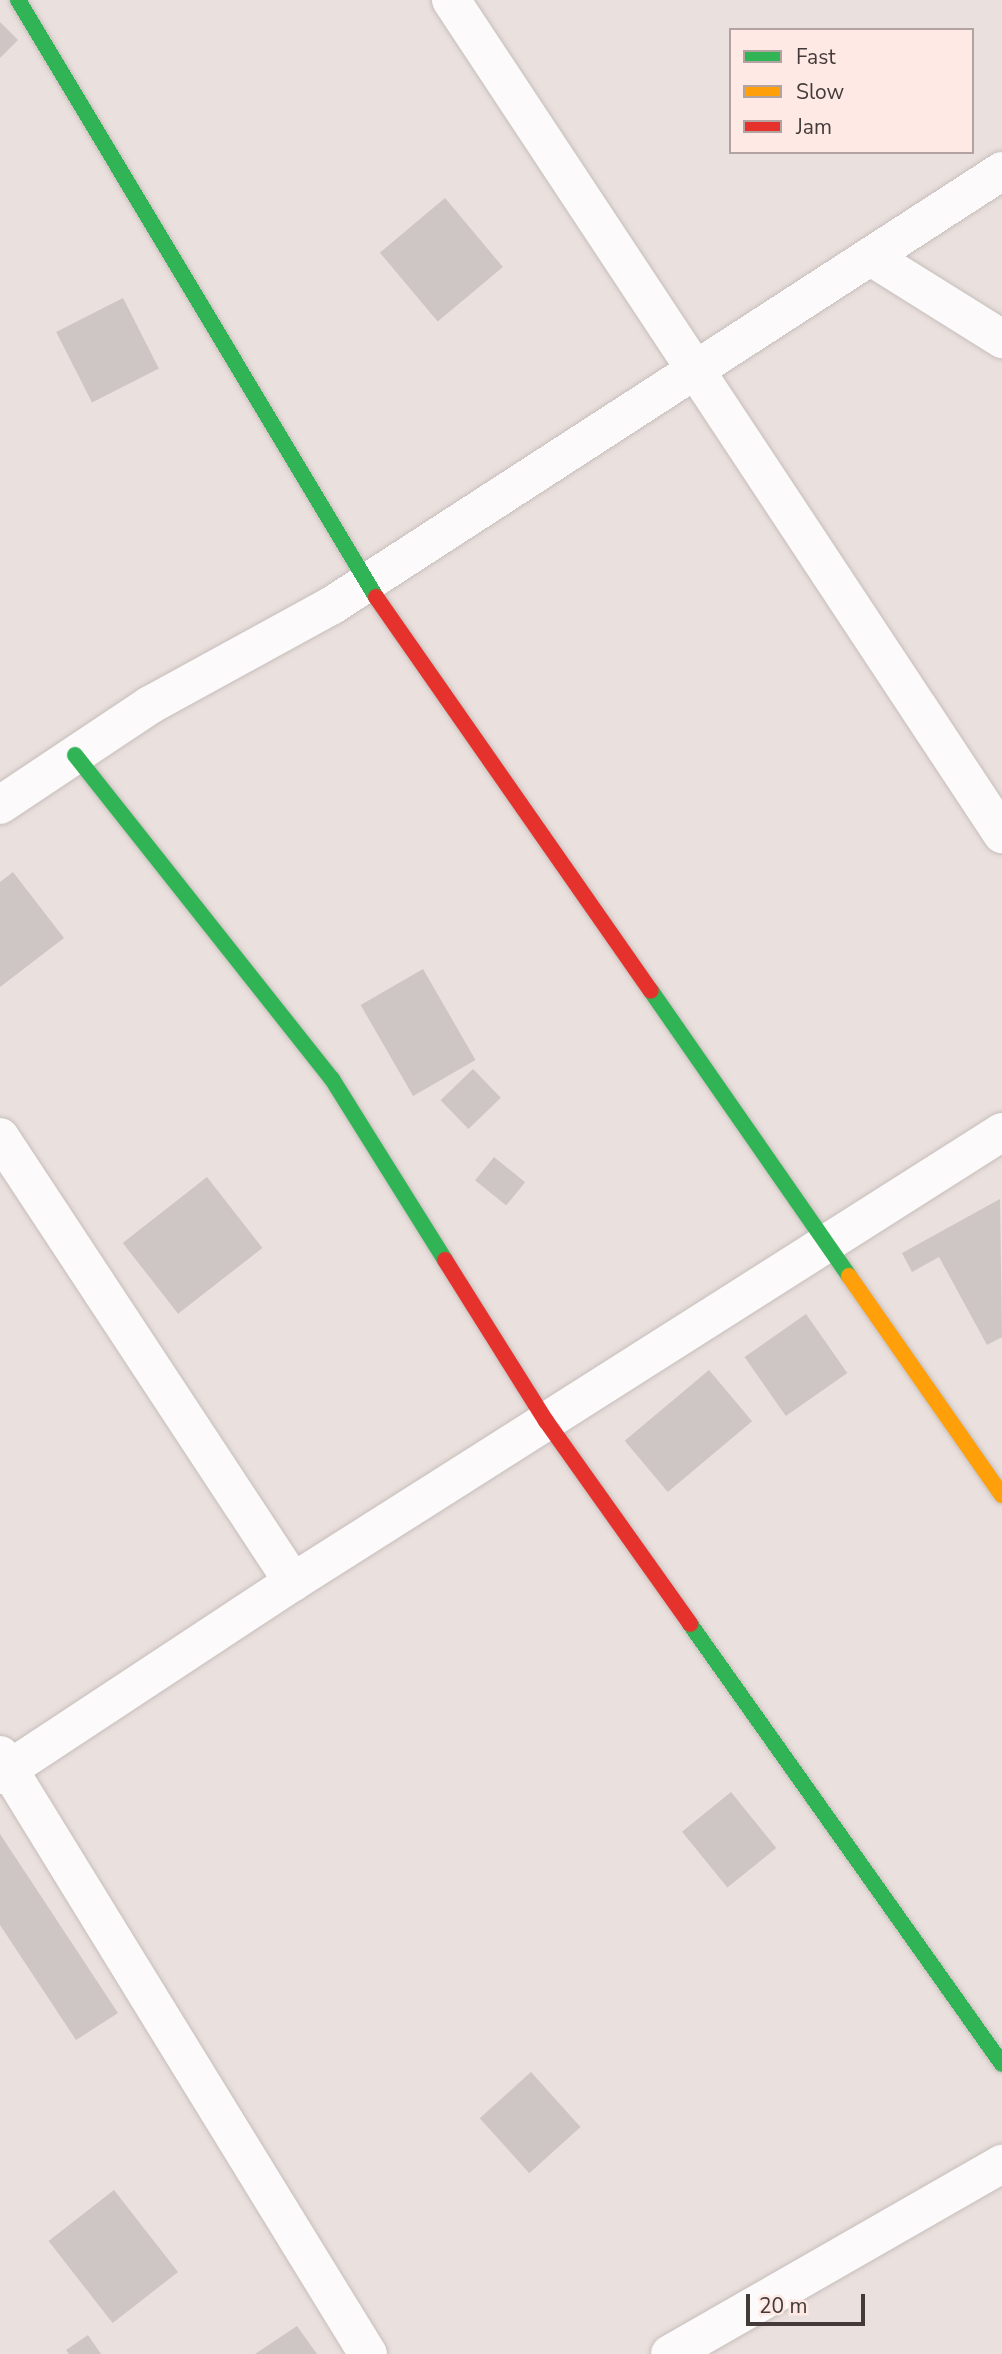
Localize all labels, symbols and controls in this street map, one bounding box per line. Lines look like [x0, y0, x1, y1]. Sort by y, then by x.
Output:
legend [729, 28, 974, 154]
text: Fast [796, 43, 836, 71]
text: Slow [796, 78, 844, 106]
text: Jam [796, 113, 832, 141]
scale bar [750, 2280, 869, 2324]
text: 20 m [759, 2292, 808, 2320]

